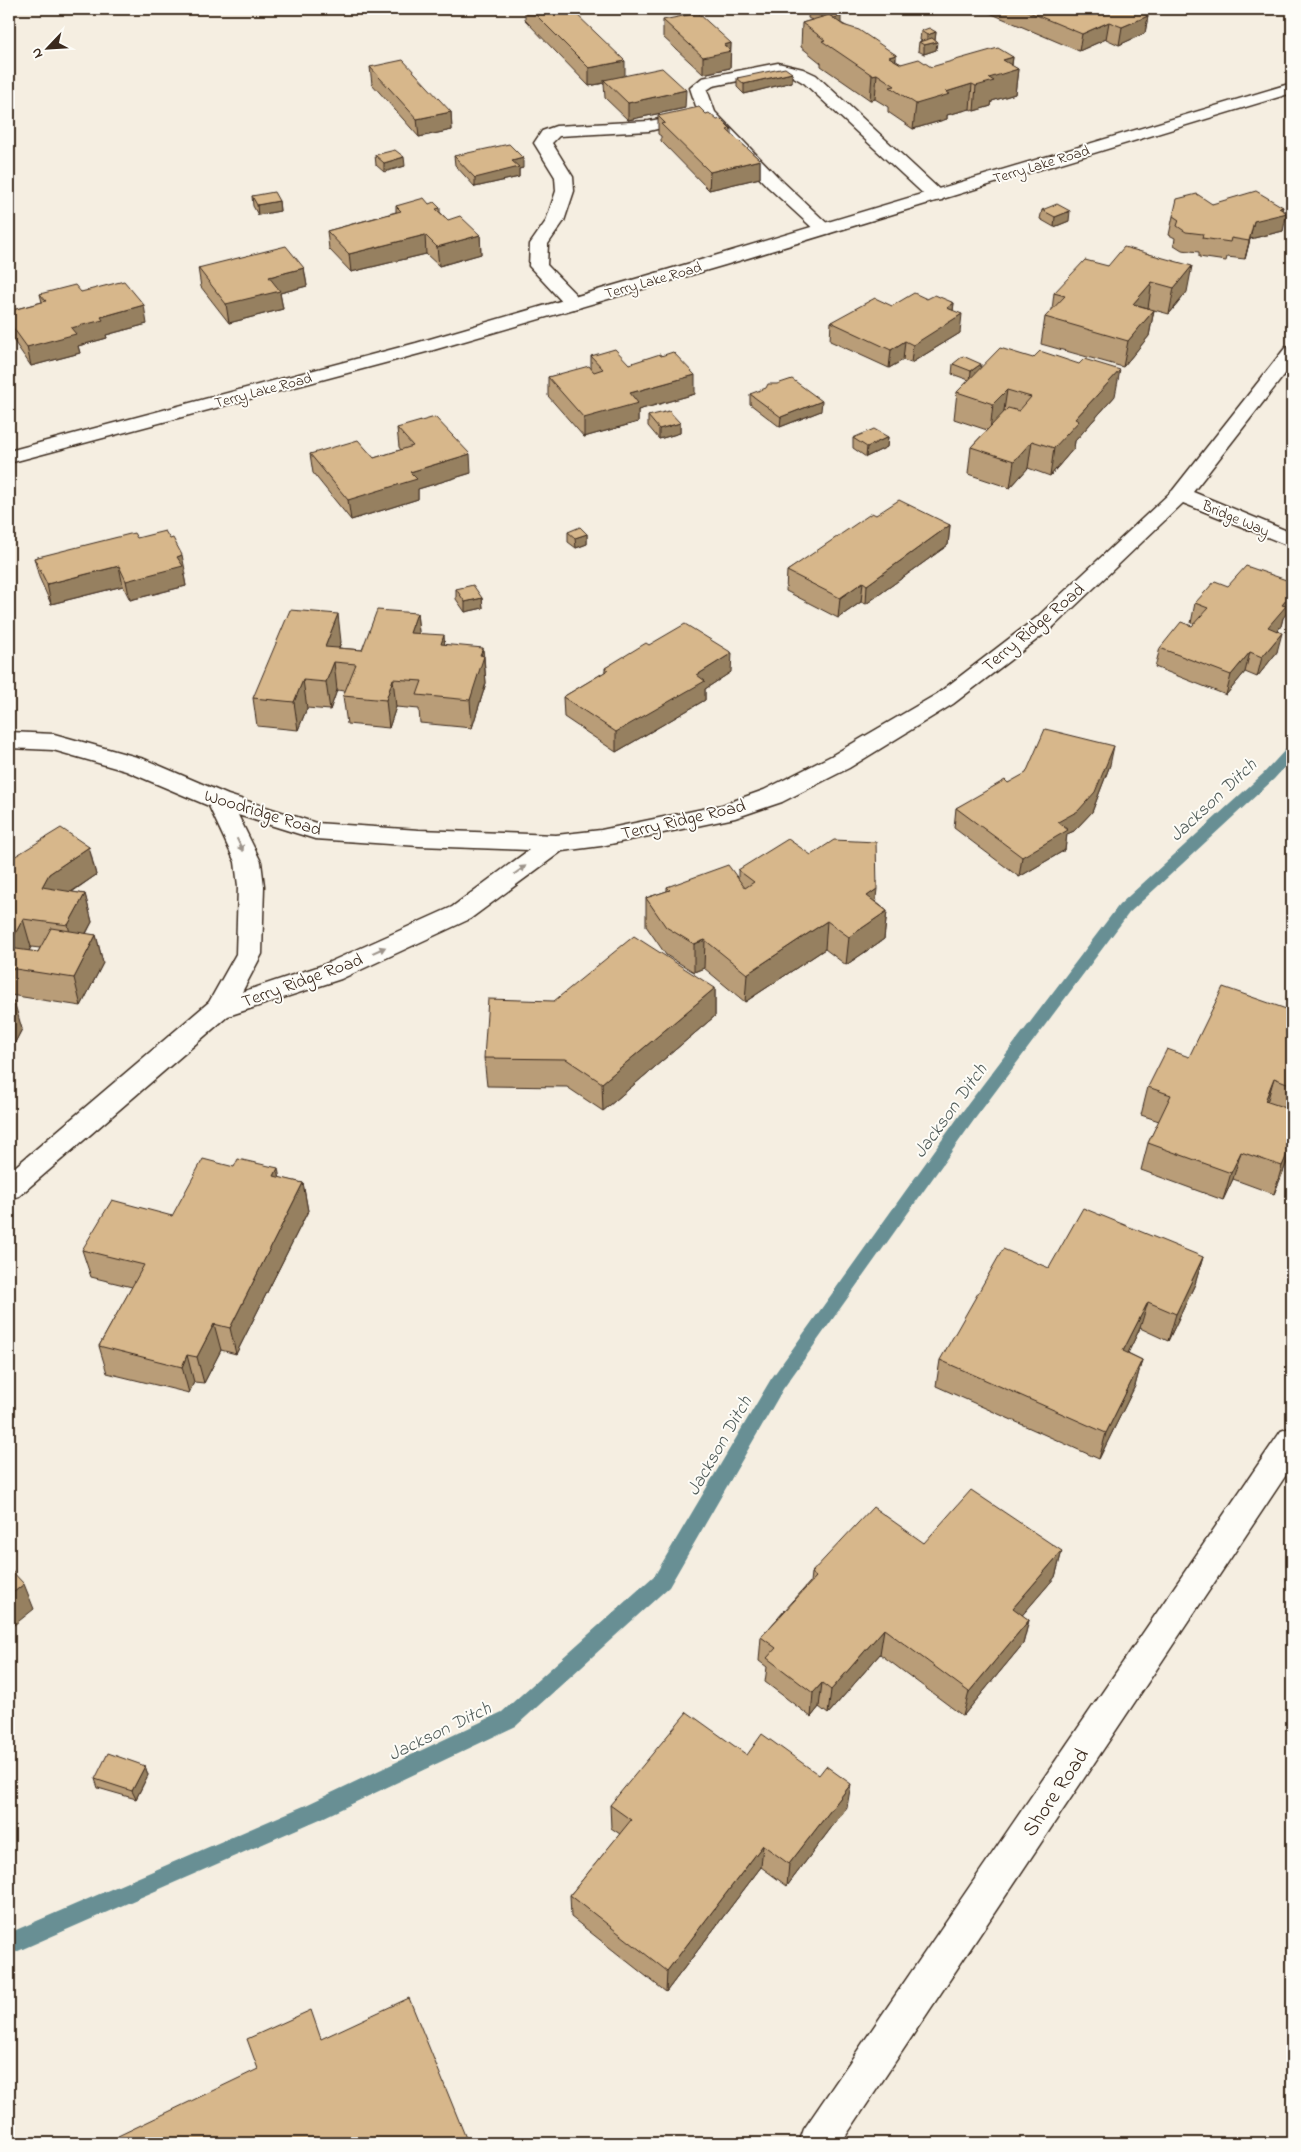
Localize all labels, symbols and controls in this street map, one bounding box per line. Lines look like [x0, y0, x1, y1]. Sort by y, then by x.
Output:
north arrow [22, 22, 72, 72]
text: N [26, 44, 49, 62]
street label: Terry Lake Road [990, 140, 1093, 191]
street label: Terry Lake Road [602, 256, 705, 306]
street label: Terry Lake Road [212, 367, 315, 416]
street label: Bridge Way [1197, 494, 1273, 544]
street label: Terry Ridge Road [977, 578, 1092, 680]
water label: Jackson Ditch [1164, 752, 1264, 849]
street label: Woodridge Road [200, 784, 324, 845]
street label: Terry Ridge Road [619, 794, 749, 849]
one-way arrow [236, 838, 244, 852]
one-way arrow [513, 865, 527, 875]
one-way arrow [372, 946, 387, 955]
street label: Terry Ridge Road [238, 948, 367, 1017]
water label: Jackson Ditch [907, 1058, 995, 1164]
water label: Jackson Ditch [681, 1391, 760, 1501]
water label: Jackson Ditch [384, 1695, 497, 1769]
street label: Shore Road [1016, 1743, 1098, 1843]

